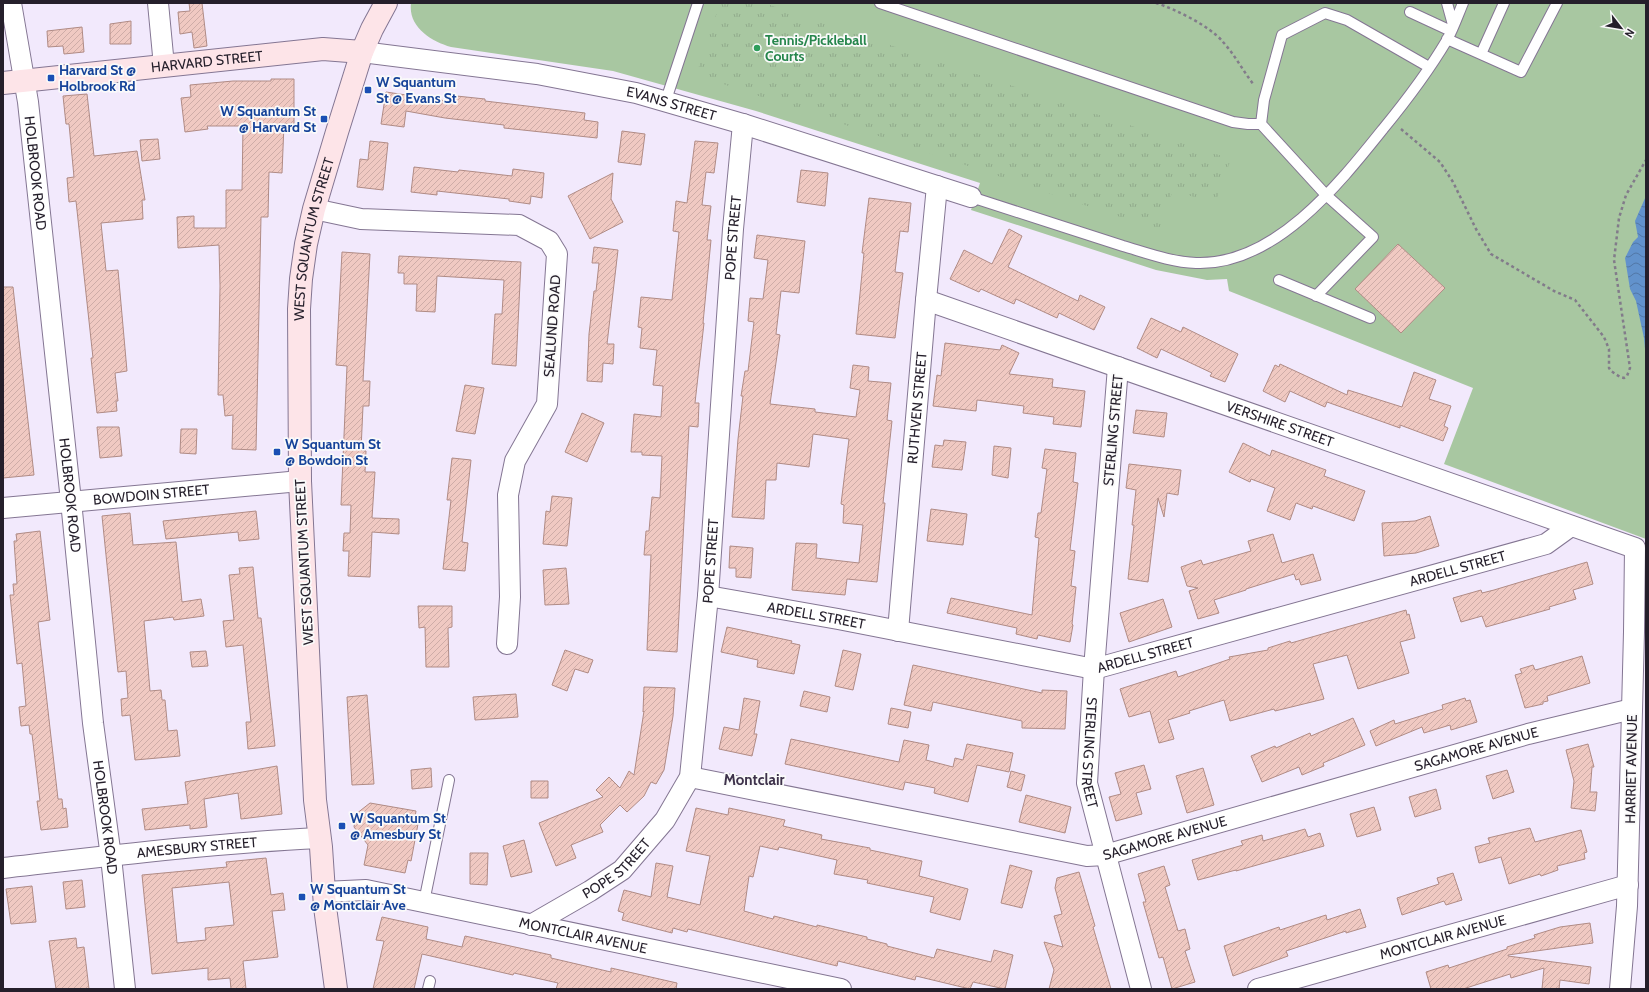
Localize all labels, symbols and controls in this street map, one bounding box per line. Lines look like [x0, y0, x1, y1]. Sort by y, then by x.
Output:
north arrow [1601, 8, 1641, 48]
text: N [1622, 26, 1638, 40]
place label: Tennis/Pickleball Courts [765, 31, 867, 65]
marker: Tennis/Pickleball Courts [752, 43, 762, 53]
street label: HARVARD STREET [150, 46, 264, 76]
place label: Harvard St @ Holbrook Rd [59, 61, 136, 95]
marker: Harvard St @ Holbrook Rd [46, 73, 56, 83]
place label: W Squantum St @ Evans St [376, 73, 457, 107]
street label: EVANS STREET [625, 82, 719, 125]
marker: W Squantum St @ Evans St [363, 85, 373, 95]
place label: W Squantum St @ Harvard St [220, 102, 316, 136]
marker: W Squantum St @ Harvard St [319, 114, 329, 124]
street label: HOLBROOK ROAD [21, 115, 51, 231]
street label: WEST SQUANTUM STREET [290, 155, 338, 321]
street label: POPE STREET [721, 194, 745, 281]
street label: SEALUND ROAD [539, 274, 565, 378]
street label: RUTHVEN STREET [903, 351, 931, 465]
street label: STERLING STREET [1099, 373, 1127, 487]
street label: VERSHIRE STREET [1224, 397, 1337, 451]
place label: W Squantum St @ Bowdoin St [285, 435, 381, 469]
street label: HOLBROOK ROAD [55, 437, 85, 553]
marker: W Squantum St @ Bowdoin St [272, 447, 282, 457]
street label: WEST SQUANTUM STREET [291, 478, 317, 645]
street label: BOWDOIN STREET [92, 480, 211, 509]
street label: POPE STREET [698, 518, 722, 604]
street label: ARDELL STREET [1407, 546, 1508, 590]
street label: ARDELL STREET [766, 598, 867, 633]
street label: ARDELL STREET [1095, 633, 1196, 677]
street label: STERLING STREET [1078, 696, 1102, 811]
street label: HARRIET AVENUE [1621, 714, 1641, 824]
street label: SAGAMORE AVENUE [1412, 723, 1540, 775]
street label: HOLBROOK ROAD [89, 759, 122, 875]
district label: Montclair [724, 771, 785, 789]
place label: W Squantum St @ Amesbury St [350, 809, 446, 843]
street label: SAGAMORE AVENUE [1101, 812, 1229, 864]
marker: W Squantum St @ Amesbury St [337, 821, 347, 831]
street label: AMESBURY STREET [136, 833, 258, 862]
street label: POPE STREET [579, 834, 655, 903]
place label: W Squantum St @ Montclair Ave [310, 880, 406, 914]
marker: W Squantum St @ Montclair Ave [297, 892, 307, 902]
street label: MONTCLAIR AVENUE [1378, 911, 1508, 963]
street label: MONTCLAIR AVENUE [518, 913, 649, 957]

